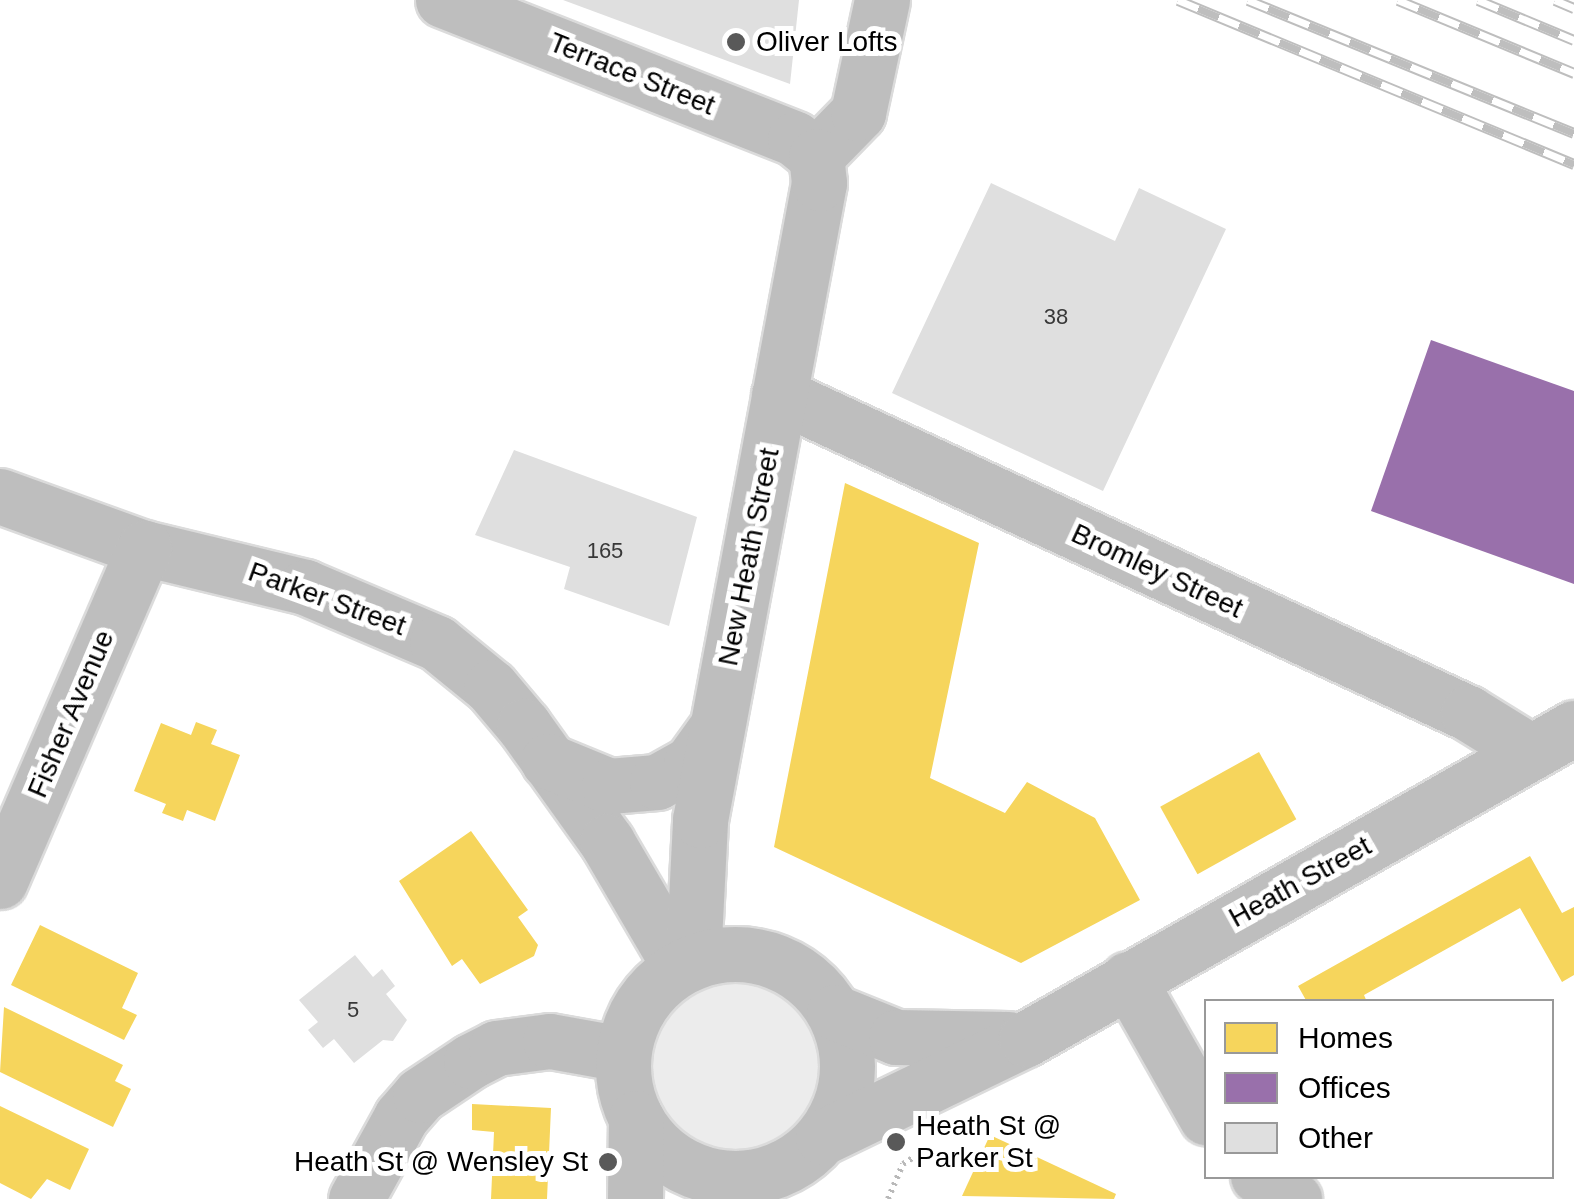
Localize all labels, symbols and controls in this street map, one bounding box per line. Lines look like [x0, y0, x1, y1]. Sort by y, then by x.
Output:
street label: Terrace Street [544, 25, 720, 123]
place label: Oliver Lofts [756, 25, 898, 59]
marker: Oliver Lofts [725, 31, 747, 53]
house number: 38 [1044, 304, 1068, 330]
street label: New Heath Street [711, 445, 787, 669]
street label: Bromley Street [1066, 517, 1248, 625]
house number: 165 [587, 538, 623, 564]
street label: Parker Street [244, 555, 410, 643]
street label: Fisher Avenue [20, 625, 122, 803]
street label: Heath Street [1223, 829, 1377, 935]
house number: 5 [347, 997, 359, 1023]
legend [1204, 999, 1554, 1179]
text: Homes [1298, 1021, 1393, 1054]
text: Offices [1298, 1071, 1391, 1104]
place label: Heath St @ Parker St [916, 1109, 1061, 1175]
text: Other [1298, 1121, 1373, 1154]
marker: Heath St @ Parker St [885, 1131, 907, 1153]
place label: Heath St @ Wensley St [294, 1145, 588, 1179]
marker: Heath St @ Wensley St [597, 1151, 619, 1173]

